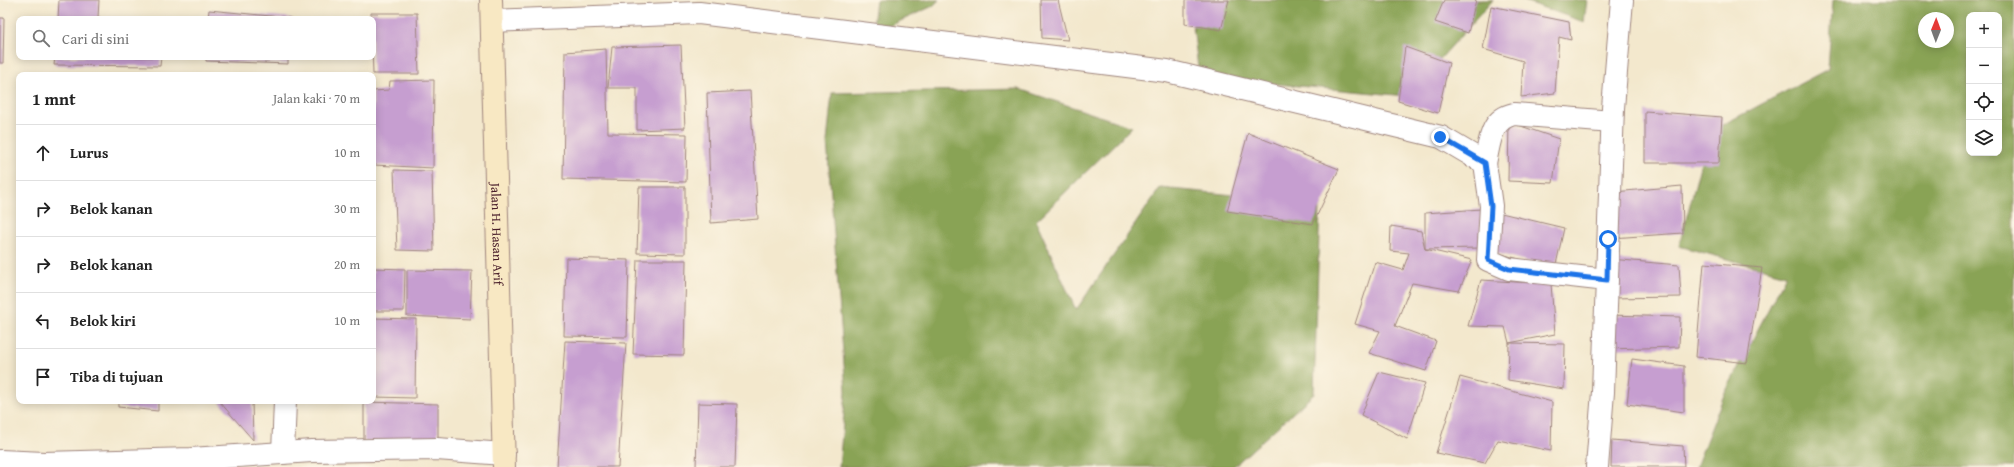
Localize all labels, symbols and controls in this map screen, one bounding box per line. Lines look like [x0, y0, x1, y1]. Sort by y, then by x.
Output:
north arrow [1918, 12, 1954, 48]
map controls [1966, 12, 2002, 156]
button: + [1966, 12, 2002, 48]
search box [16, 16, 376, 60]
icon: search [30, 27, 52, 49]
text: Cari di sini [62, 28, 129, 49]
button: − [1966, 48, 2002, 84]
button: locate [1966, 84, 2002, 120]
text: 1 mnt [32, 86, 76, 111]
text: Jalan kaki · 70 m [273, 89, 360, 108]
button: layers [1966, 120, 2002, 156]
route end [1431, 128, 1449, 146]
icon: ahead [32, 142, 54, 164]
text: Lurus [70, 142, 108, 163]
text: 10 m [334, 143, 360, 162]
street label: Jalan H. Hasan Arif [486, 181, 508, 287]
icon: right [32, 198, 54, 220]
text: Belok kanan [70, 198, 153, 219]
text: 30 m [334, 199, 360, 218]
route start [1599, 230, 1617, 248]
icon: right [32, 254, 54, 276]
text: Belok kanan [70, 254, 153, 275]
text: 20 m [334, 255, 360, 274]
icon: left [32, 310, 54, 332]
text: Belok kiri [70, 310, 136, 331]
text: 10 m [334, 311, 360, 330]
icon: arrive [32, 366, 54, 388]
text: Tiba di tujuan [70, 366, 163, 387]

